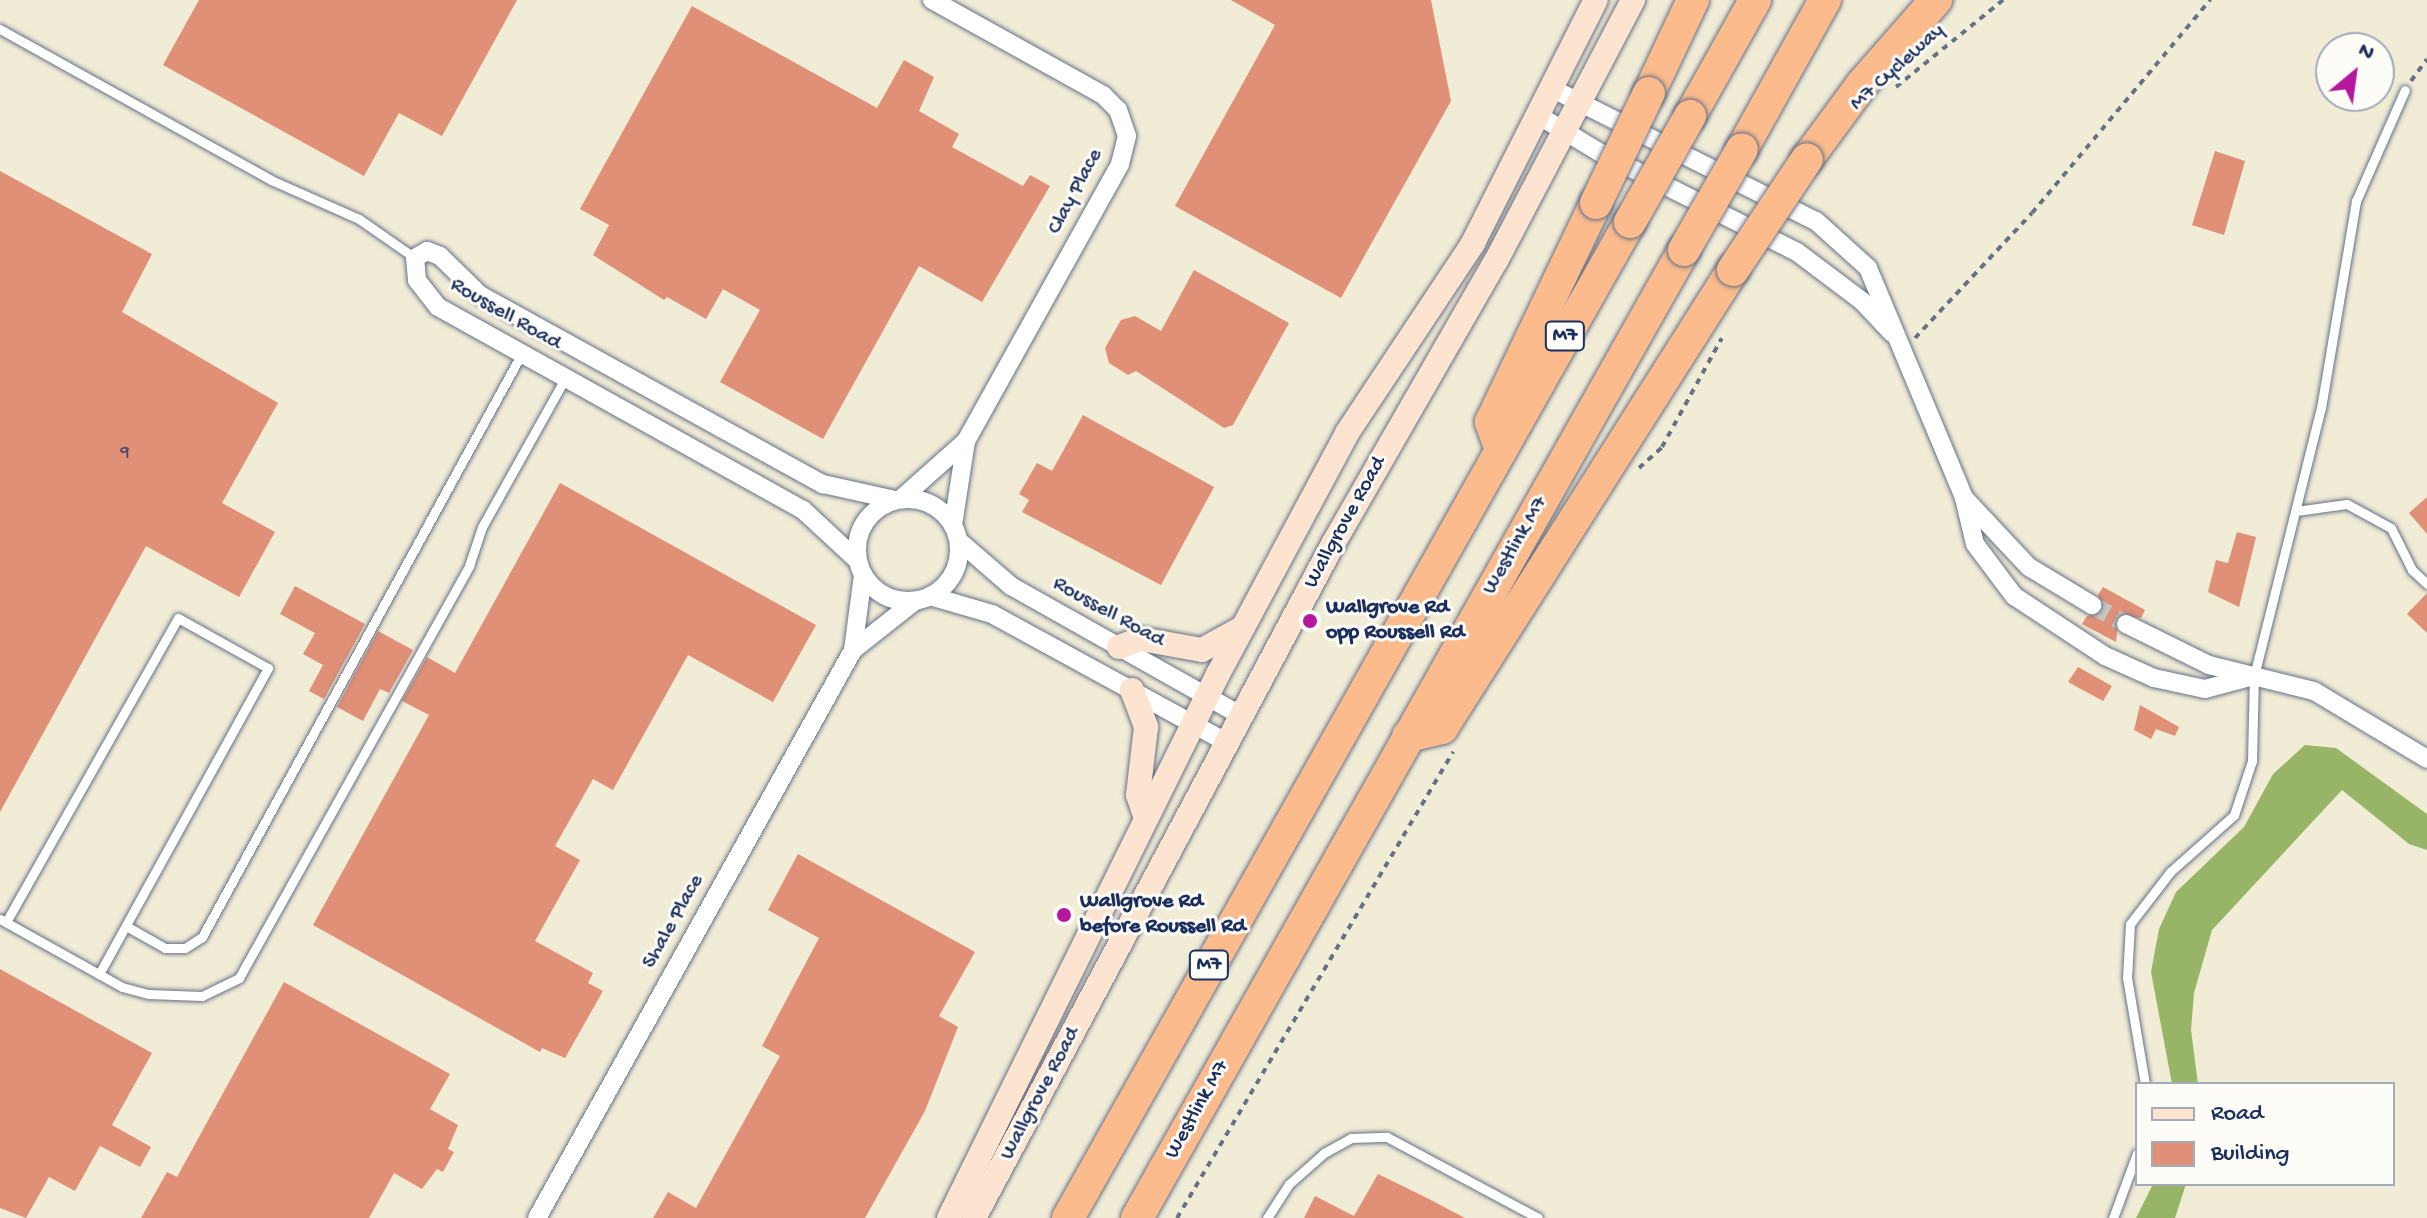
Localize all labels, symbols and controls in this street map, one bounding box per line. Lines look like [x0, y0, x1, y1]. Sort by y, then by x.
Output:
street label: M7 Cycleway [1845, 19, 1951, 117]
north arrow [2315, 32, 2395, 112]
text: N [2353, 38, 2378, 68]
street label: Clay Place [1043, 145, 1109, 239]
street label: Roussell Road [445, 273, 565, 357]
road number: M7 [1543, 320, 1587, 352]
house number: 9 [120, 442, 130, 464]
street label: Wallgrove Road [1299, 452, 1393, 594]
street label: Westlink M7 [1477, 492, 1555, 600]
street label: Roussell Road [1047, 571, 1169, 655]
place label: Wallgrove Rd opp Roussell Rd [1326, 595, 1464, 646]
marker: Wallgrove Rd opp Roussell Rd [1301, 612, 1319, 630]
street label: Shale Place [637, 870, 711, 974]
place label: Wallgrove Rd before Roussell Rd [1080, 889, 1246, 940]
marker: Wallgrove Rd before Roussell Rd [1055, 906, 1073, 924]
road number: M7 [1187, 949, 1231, 981]
street label: Wallgrove Road [995, 1023, 1087, 1165]
street label: Westlink M7 [1160, 1056, 1236, 1164]
legend [2135, 1082, 2395, 1186]
text: Road [2211, 1100, 2263, 1129]
text: Building [2211, 1140, 2289, 1169]

